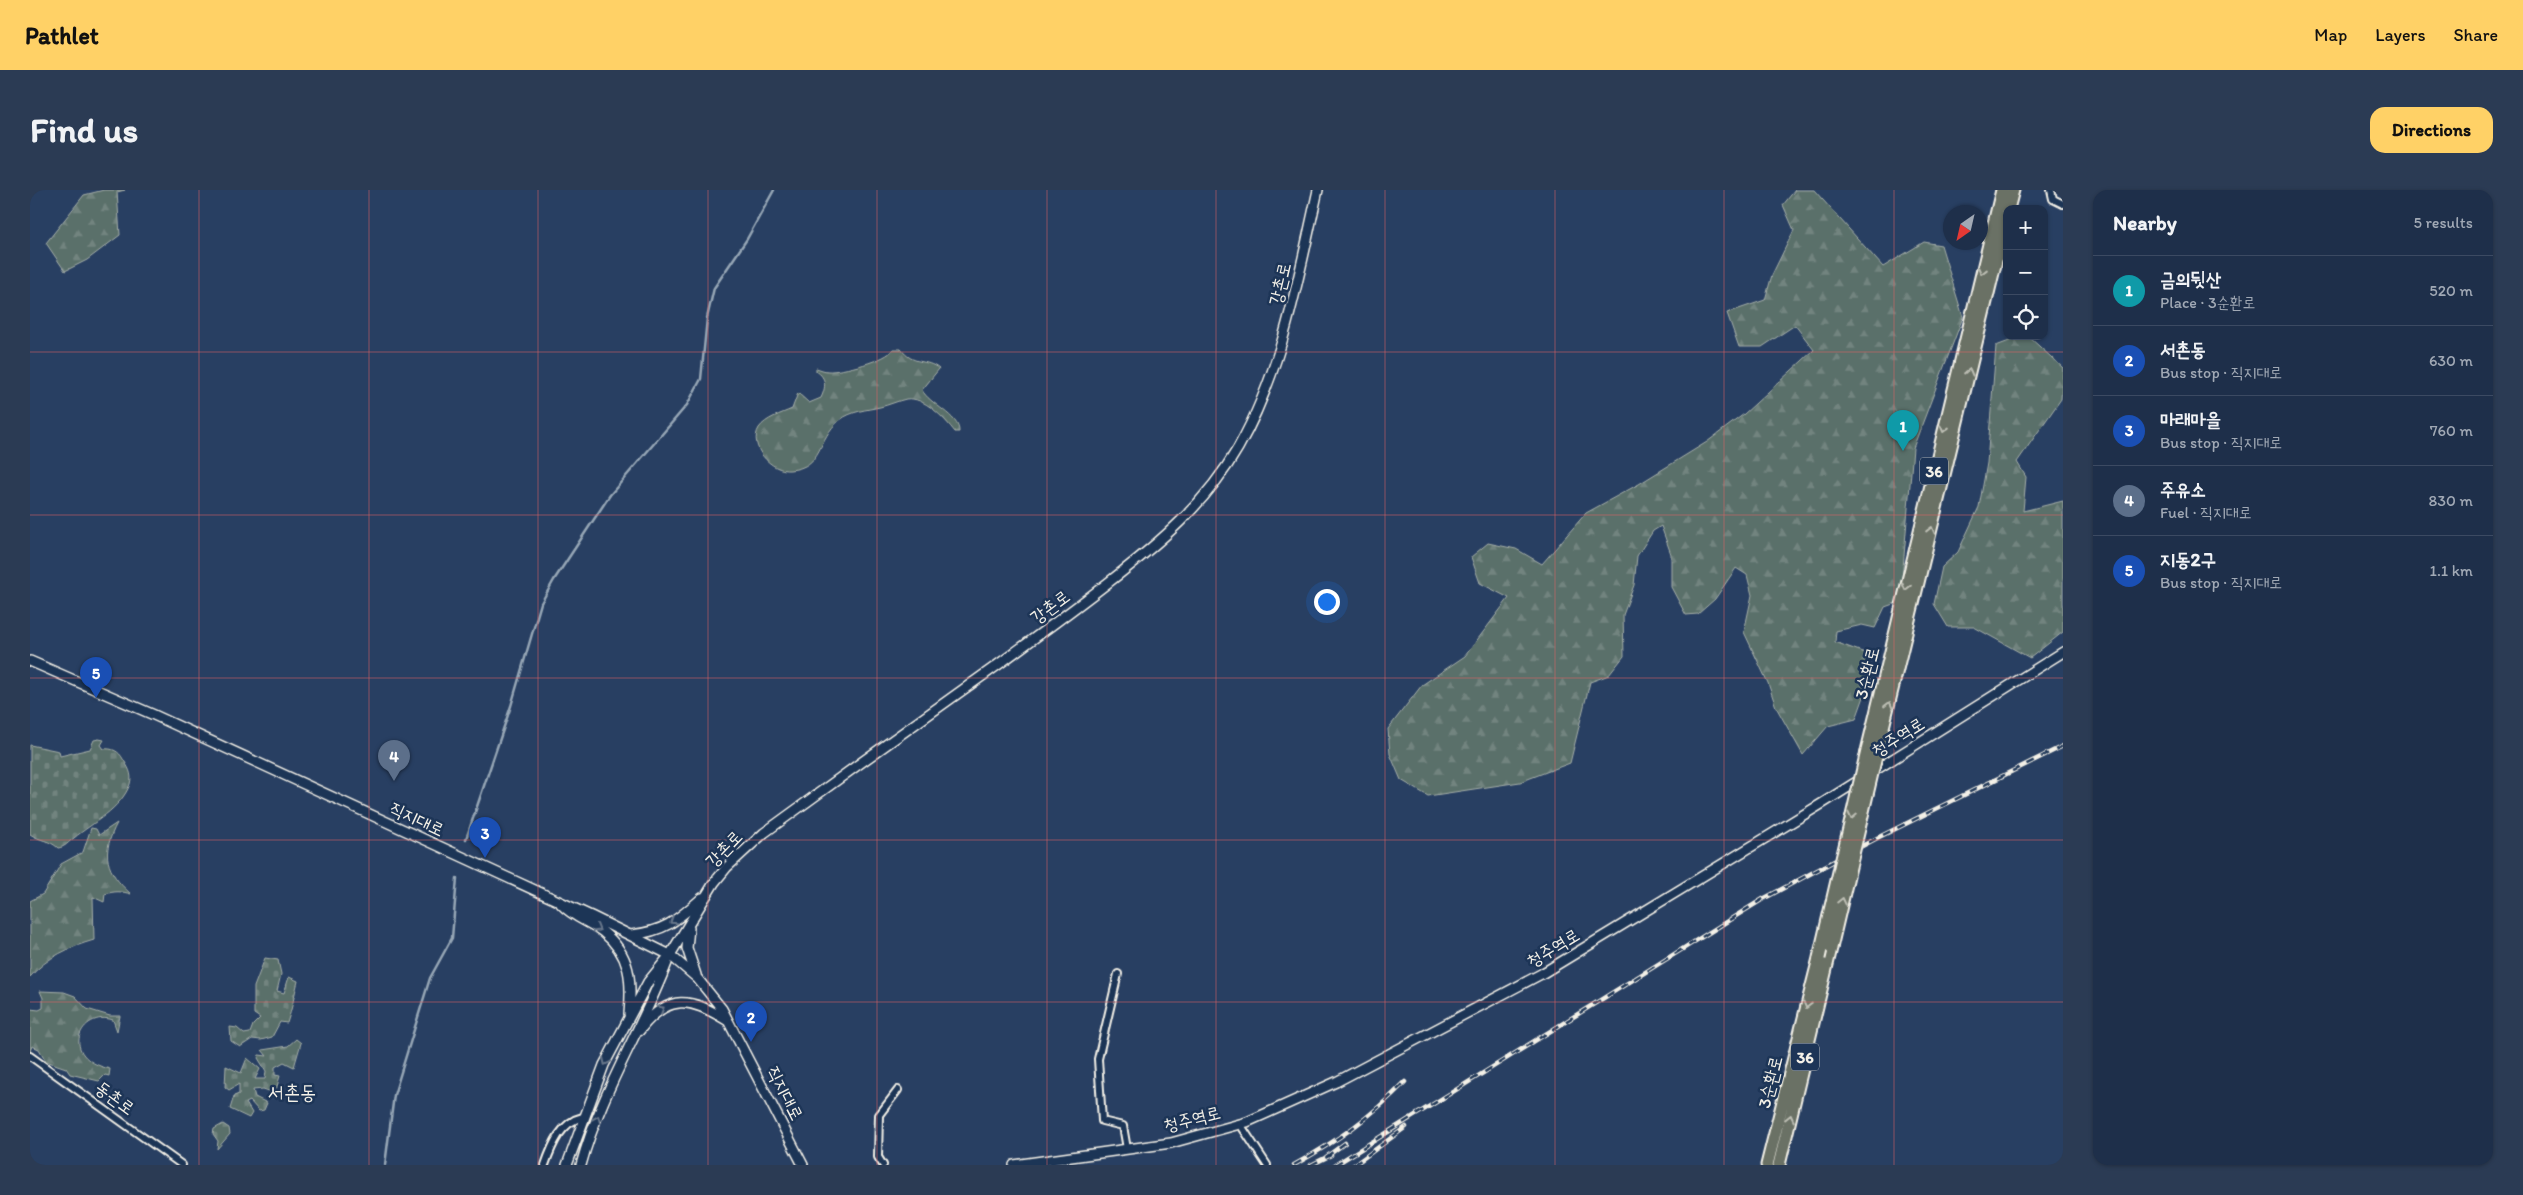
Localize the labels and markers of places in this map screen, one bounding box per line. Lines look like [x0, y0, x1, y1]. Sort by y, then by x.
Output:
pin: 1 [1887, 410, 1919, 451]
pin: 5 [80, 657, 112, 698]
pin: 4 [378, 740, 410, 781]
pin: 3 [469, 817, 501, 858]
pin: 2 [735, 1001, 767, 1042]

